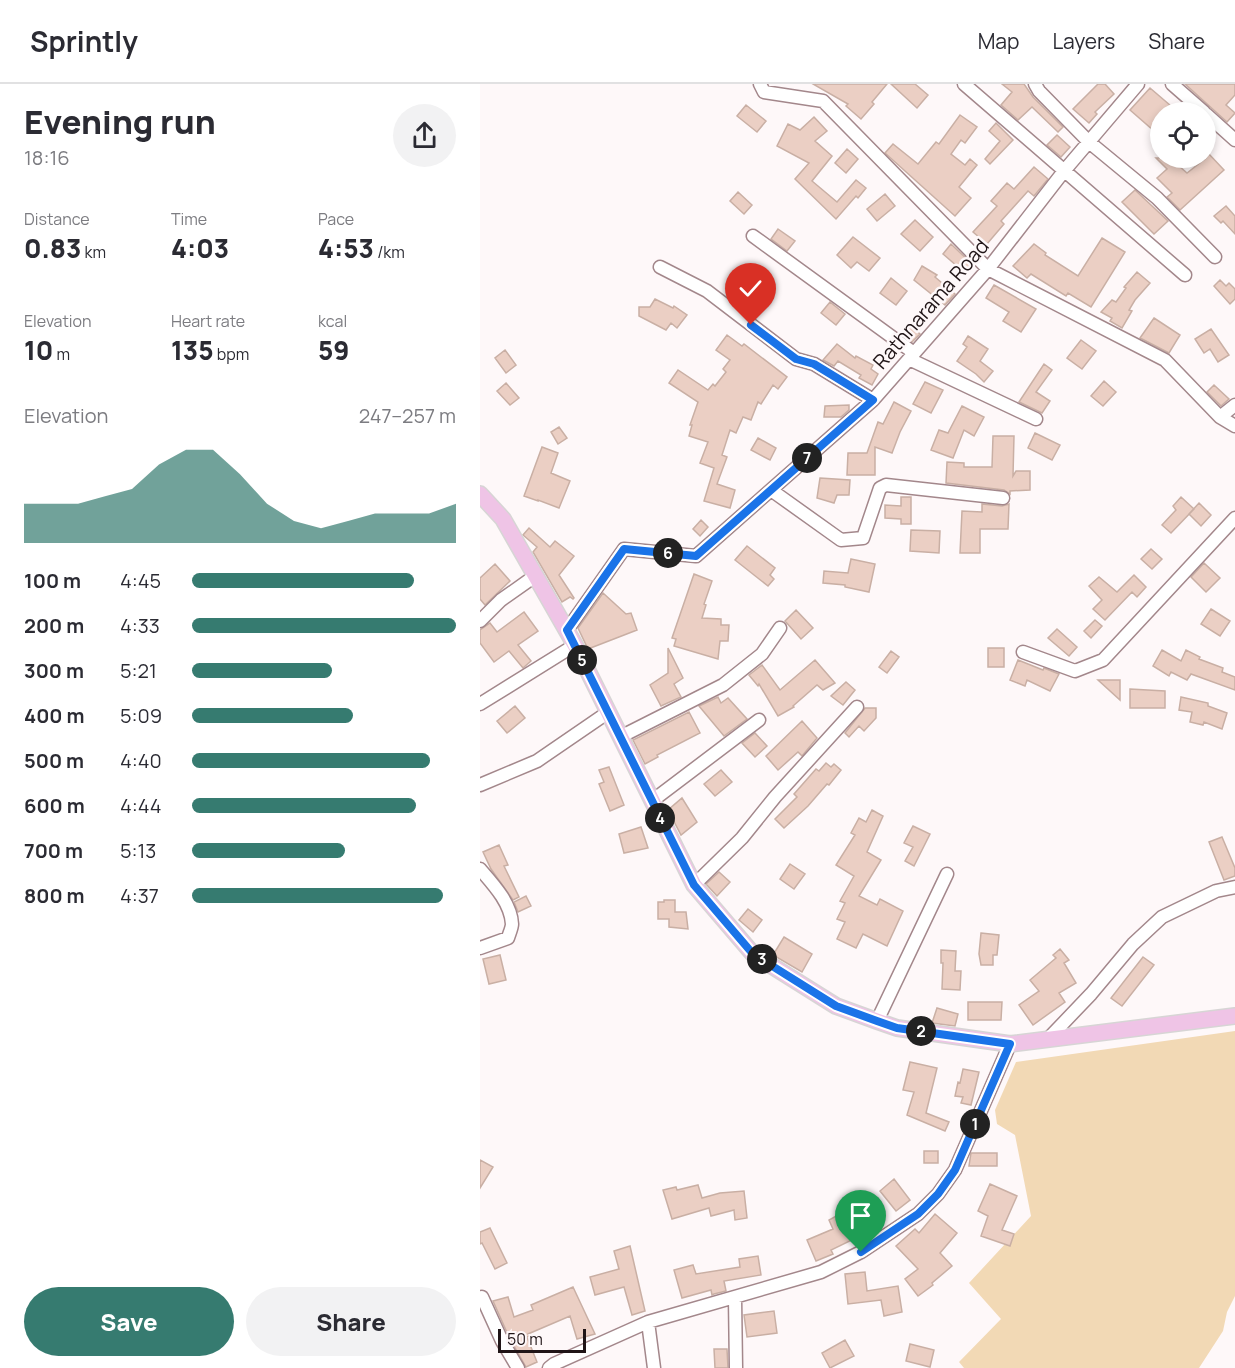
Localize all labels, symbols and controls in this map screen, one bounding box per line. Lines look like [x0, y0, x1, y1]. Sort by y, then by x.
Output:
text: Sprintly [30, 22, 138, 60]
text: Map [978, 27, 1019, 55]
text: Layers [1052, 27, 1115, 55]
text: Share [1148, 27, 1205, 55]
text: Evening run [24, 99, 216, 144]
map controls [1150, 102, 1216, 168]
button: locate [1150, 102, 1216, 168]
button: share [393, 104, 456, 167]
text: 18:16 [24, 144, 70, 171]
text: Distance [24, 208, 90, 230]
text: Time [171, 208, 207, 230]
text: Pace [318, 208, 354, 230]
text: 0.83 [24, 230, 81, 266]
text: 4:03 [171, 230, 229, 266]
text: 4:53 [318, 230, 374, 266]
street label: Rathnarama Road [867, 233, 995, 374]
text: km [81, 241, 106, 263]
text: /km [374, 241, 405, 263]
pin [725, 263, 776, 325]
icon: check [734, 272, 767, 305]
text: Elevation [24, 310, 92, 332]
text: Heart rate [171, 310, 245, 332]
text: kcal [318, 310, 347, 332]
text: 10 [24, 332, 53, 368]
text: 135 [171, 332, 213, 368]
text: 59 [318, 332, 350, 368]
text: m [53, 343, 70, 365]
text: bpm [213, 343, 249, 365]
text: Elevation [24, 402, 108, 429]
text: 247–257 m [359, 402, 456, 429]
pin: 7 [792, 443, 822, 473]
text: 7 [803, 447, 811, 469]
pin: 6 [653, 538, 683, 568]
text: 6 [663, 542, 673, 564]
text: 100 m [24, 567, 81, 594]
text: 4:45 [120, 567, 161, 594]
text: 200 m [24, 612, 84, 639]
text: 4:33 [120, 612, 160, 639]
pin: 5 [567, 645, 597, 675]
text: 5 [577, 649, 587, 671]
text: 300 m [24, 657, 84, 684]
text: 5:21 [120, 657, 157, 684]
text: 400 m [24, 702, 84, 729]
text: 5:09 [120, 702, 162, 729]
text: 500 m [24, 747, 84, 774]
text: 4:40 [120, 747, 162, 774]
text: 600 m [24, 792, 85, 819]
text: 4:44 [120, 792, 162, 819]
pin: 4 [645, 803, 675, 833]
text: 4 [655, 807, 665, 829]
text: 700 m [24, 837, 83, 864]
text: 5:13 [120, 837, 156, 864]
text: 800 m [24, 882, 85, 909]
text: 4:37 [120, 882, 159, 909]
pin: 3 [747, 944, 777, 974]
text: 3 [757, 948, 767, 970]
pin: 2 [906, 1016, 936, 1046]
text: 2 [916, 1020, 926, 1042]
pin: 1 [960, 1109, 990, 1139]
text: 1 [971, 1113, 979, 1135]
pin [835, 1190, 886, 1252]
icon: arrive [844, 1199, 877, 1232]
button: Save [24, 1287, 234, 1356]
button: Share [246, 1287, 456, 1356]
scale bar [498, 1326, 586, 1354]
text: 50 m [507, 1328, 543, 1350]

